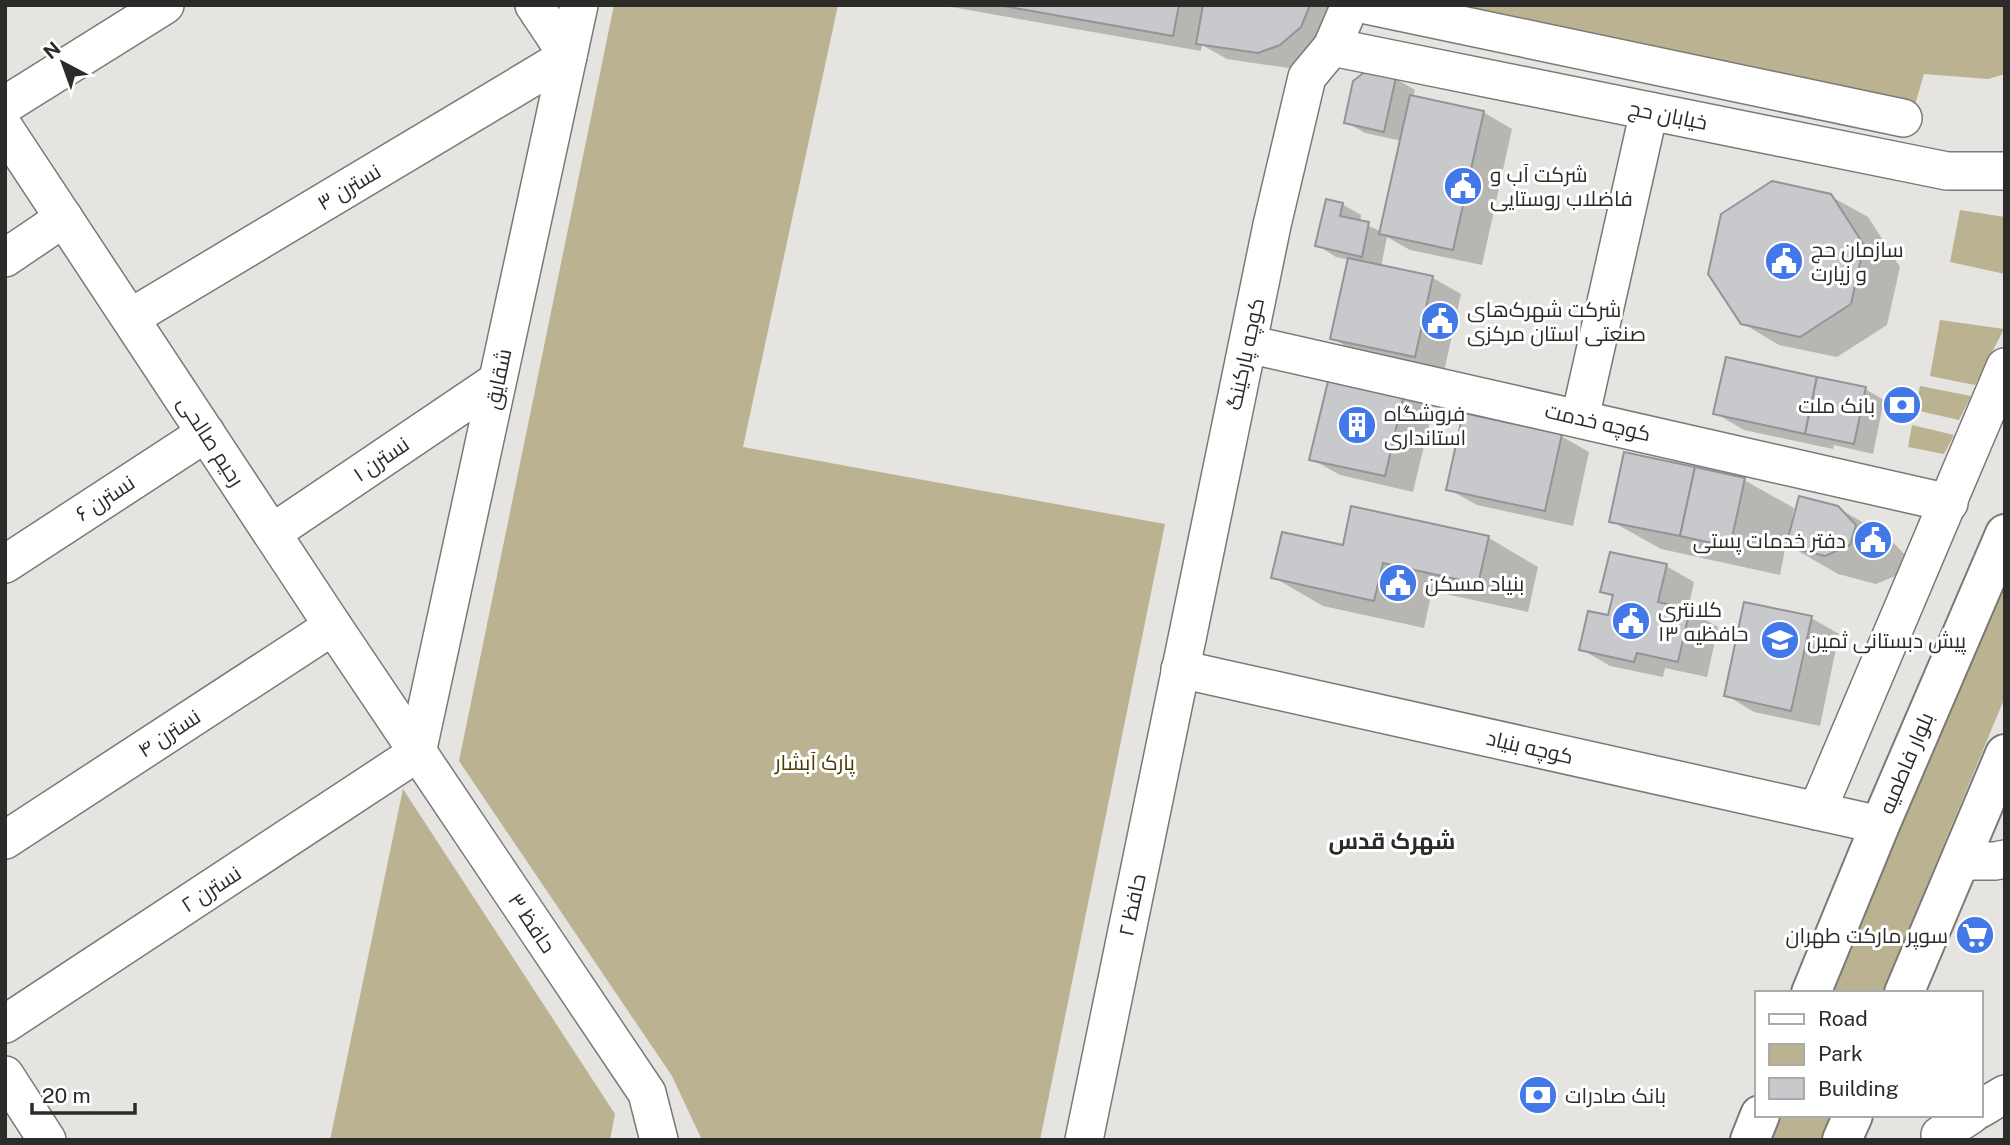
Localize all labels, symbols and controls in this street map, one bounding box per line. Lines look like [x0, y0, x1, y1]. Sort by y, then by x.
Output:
north arrow [28, 28, 98, 98]
text: N [39, 37, 65, 63]
street label: خیابان حج [1626, 95, 1710, 137]
street label: نسترن ۳ [313, 158, 386, 216]
place label: شرکت آب و فاضلاب روستایی [1490, 162, 1633, 212]
public building icon: شرکت آب و فاضلاب روستایی [1442, 165, 1484, 207]
place label: سازمان حج و زیارت [1811, 237, 1904, 286]
public building icon: سازمان حج و زیارت [1763, 240, 1805, 282]
street label: کوچه پارکینگ [1221, 296, 1271, 413]
place label: شرکت شهرک‌های صنعتی استان مرکزی [1467, 297, 1646, 347]
public building icon: شرکت شهرک‌های صنعتی استان مرکزی [1419, 300, 1461, 342]
street label: شقایق [479, 346, 518, 412]
bank icon: بانک ملت [1881, 384, 1923, 426]
street label: رحیم صالحی [171, 391, 249, 492]
place label: بانک ملت [1798, 393, 1875, 418]
street label: کوچه خدمت [1542, 398, 1653, 448]
place label: فروشگاه استانداری [1384, 401, 1466, 451]
building icon: فروشگاه استانداری [1336, 404, 1378, 446]
street label: نسترن ۱ [348, 431, 414, 487]
street label: نسترن ۶ [71, 470, 140, 527]
public building icon: دفتر خدمات پستی [1852, 519, 1894, 561]
place label: دفتر خدمات پستی [1693, 528, 1846, 555]
public building icon: بنیاد مسکن [1377, 562, 1419, 604]
place label: بنیاد مسکن [1425, 571, 1524, 597]
place label: کلانتری ۱۳ حافظیه [1658, 597, 1748, 646]
public building icon: کلانتری ۱۳ حافظیه [1610, 600, 1652, 642]
school or university icon: پیش دبستانی ثمین [1759, 619, 1801, 661]
place label: پیش دبستانی ثمین [1807, 628, 1967, 655]
street label: نسترن ۴ [133, 704, 205, 763]
street label: بلوار فاطمیه [1873, 709, 1939, 817]
street label: کوچه بنیاد [1484, 725, 1576, 771]
park label: پارک آبشار [774, 750, 855, 777]
district label: شهرک قدس [1329, 827, 1455, 855]
street label: نسترن ۲ [176, 860, 246, 918]
street label: حافظ ۲ [1113, 871, 1151, 939]
street label: حافظ ۳ [503, 888, 561, 958]
supermarket icon: سوپر مارکت طهران [1954, 914, 1996, 956]
place label: سوپر مارکت طهران [1786, 923, 1948, 950]
legend [1755, 991, 1982, 1117]
text: Road [1818, 1006, 1868, 1031]
text: Park [1818, 1041, 1863, 1066]
scale bar [32, 1072, 135, 1116]
bank icon: بانک صادرات [1517, 1074, 1559, 1116]
text: Building [1818, 1076, 1899, 1101]
text: 20 m [42, 1083, 91, 1108]
place label: بانک صادرات [1565, 1083, 1666, 1108]

